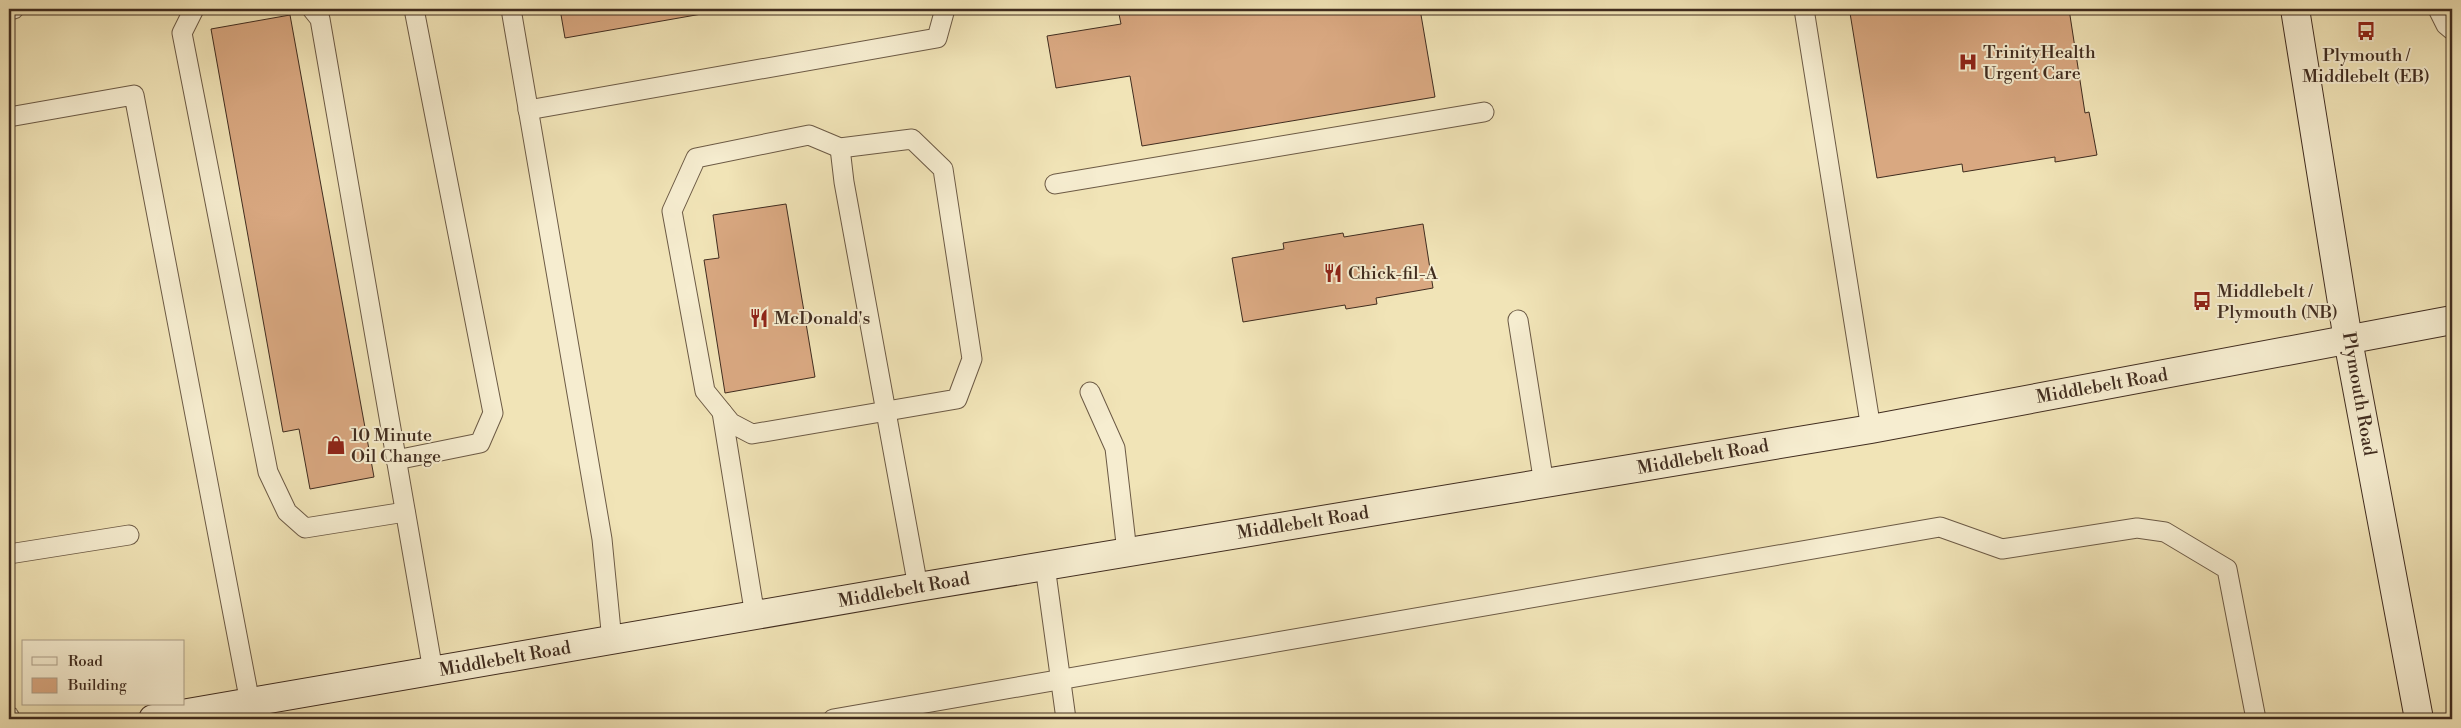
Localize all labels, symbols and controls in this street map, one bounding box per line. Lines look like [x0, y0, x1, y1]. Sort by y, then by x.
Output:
bus stop icon: Plymouth / Middlebelt (EB) [2355, 20, 2377, 42]
place label: TrinityHealth Urgent Care [1983, 41, 2096, 85]
place label: Plymouth / Middlebelt (EB) [2302, 44, 2430, 88]
hospital icon: TrinityHealth Urgent Care [1957, 51, 1979, 73]
restaurant icon: Chick-fil-A [1322, 262, 1344, 284]
place label: Chick-fil-A [1348, 262, 1439, 285]
place label: Middlebelt / Plymouth (NB) [2217, 280, 2338, 324]
bus stop icon: Middlebelt / Plymouth (NB) [2191, 290, 2213, 312]
restaurant icon: McDonald's [748, 307, 770, 329]
place label: McDonald's [774, 307, 871, 330]
street label: Plymouth Road [2337, 330, 2381, 458]
street label: Middlebelt Road [2034, 363, 2170, 409]
place label: 10 Minute Oil Change [351, 424, 441, 468]
shop icon: 10 Minute Oil Change [325, 434, 347, 456]
street label: Middlebelt Road [1635, 434, 1771, 480]
street label: Middlebelt Road [1235, 501, 1371, 545]
street label: Middlebelt Road [836, 567, 972, 613]
street label: Middlebelt Road [437, 636, 573, 682]
legend [22, 640, 185, 706]
text: Road [68, 652, 103, 671]
text: Building [67, 676, 127, 695]

